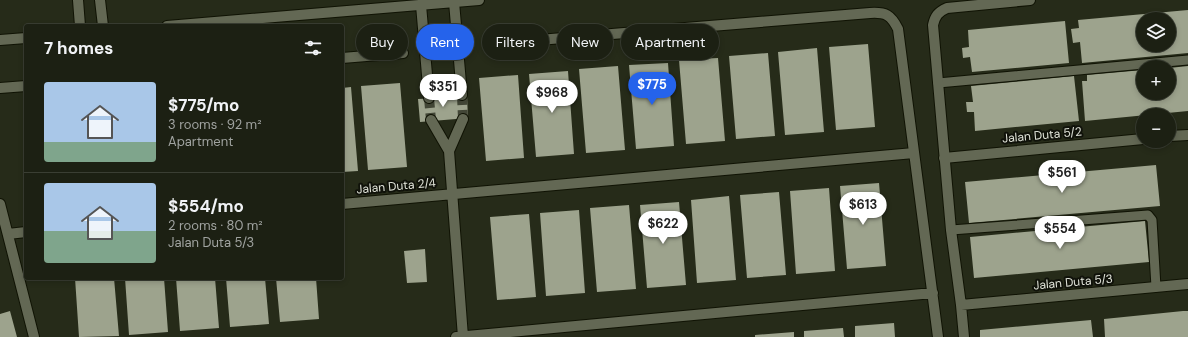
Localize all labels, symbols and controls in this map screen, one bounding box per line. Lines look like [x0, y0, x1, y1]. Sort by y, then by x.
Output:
map controls [1136, 12, 1176, 148]
button: layers [1136, 12, 1176, 52]
chip: Buy [356, 24, 408, 60]
chip: Rent [416, 24, 474, 60]
chip: Filters [482, 24, 549, 60]
chip: New [557, 24, 613, 60]
chip: Apartment [621, 24, 719, 60]
text: 7 homes [44, 37, 113, 59]
icon: filters [302, 37, 324, 59]
button: + [1136, 60, 1176, 100]
pin: $775 [628, 72, 676, 106]
pin: $351 [419, 74, 467, 108]
text: $775 [637, 76, 667, 93]
text: $351 [429, 78, 457, 95]
pin: $968 [528, 80, 576, 114]
text: $968 [536, 84, 568, 101]
text: $775/mo [168, 94, 240, 116]
icon: home [76, 98, 124, 146]
button: − [1136, 108, 1176, 148]
text: 3 rooms · 92 m² [168, 116, 261, 133]
street label: Jalan Duta 5/2 [1001, 124, 1083, 146]
text: Apartment [168, 133, 233, 150]
pin: $561 [1038, 160, 1086, 194]
text: $561 [1048, 164, 1076, 181]
street label: Jalan Duta 2/4 [356, 175, 436, 197]
pin: $613 [839, 192, 887, 226]
text: $554/mo [168, 195, 244, 217]
text: $613 [849, 196, 877, 213]
icon: home [76, 199, 124, 247]
pin: $622 [639, 211, 687, 245]
text: $622 [648, 215, 678, 232]
pin: $554 [1036, 216, 1084, 250]
text: 2 rooms · 80 m² [168, 217, 263, 234]
text: $554 [1044, 220, 1076, 237]
text: Jalan Duta 5/3 [168, 234, 254, 251]
street label: Jalan Duta 5/3 [1033, 271, 1113, 293]

